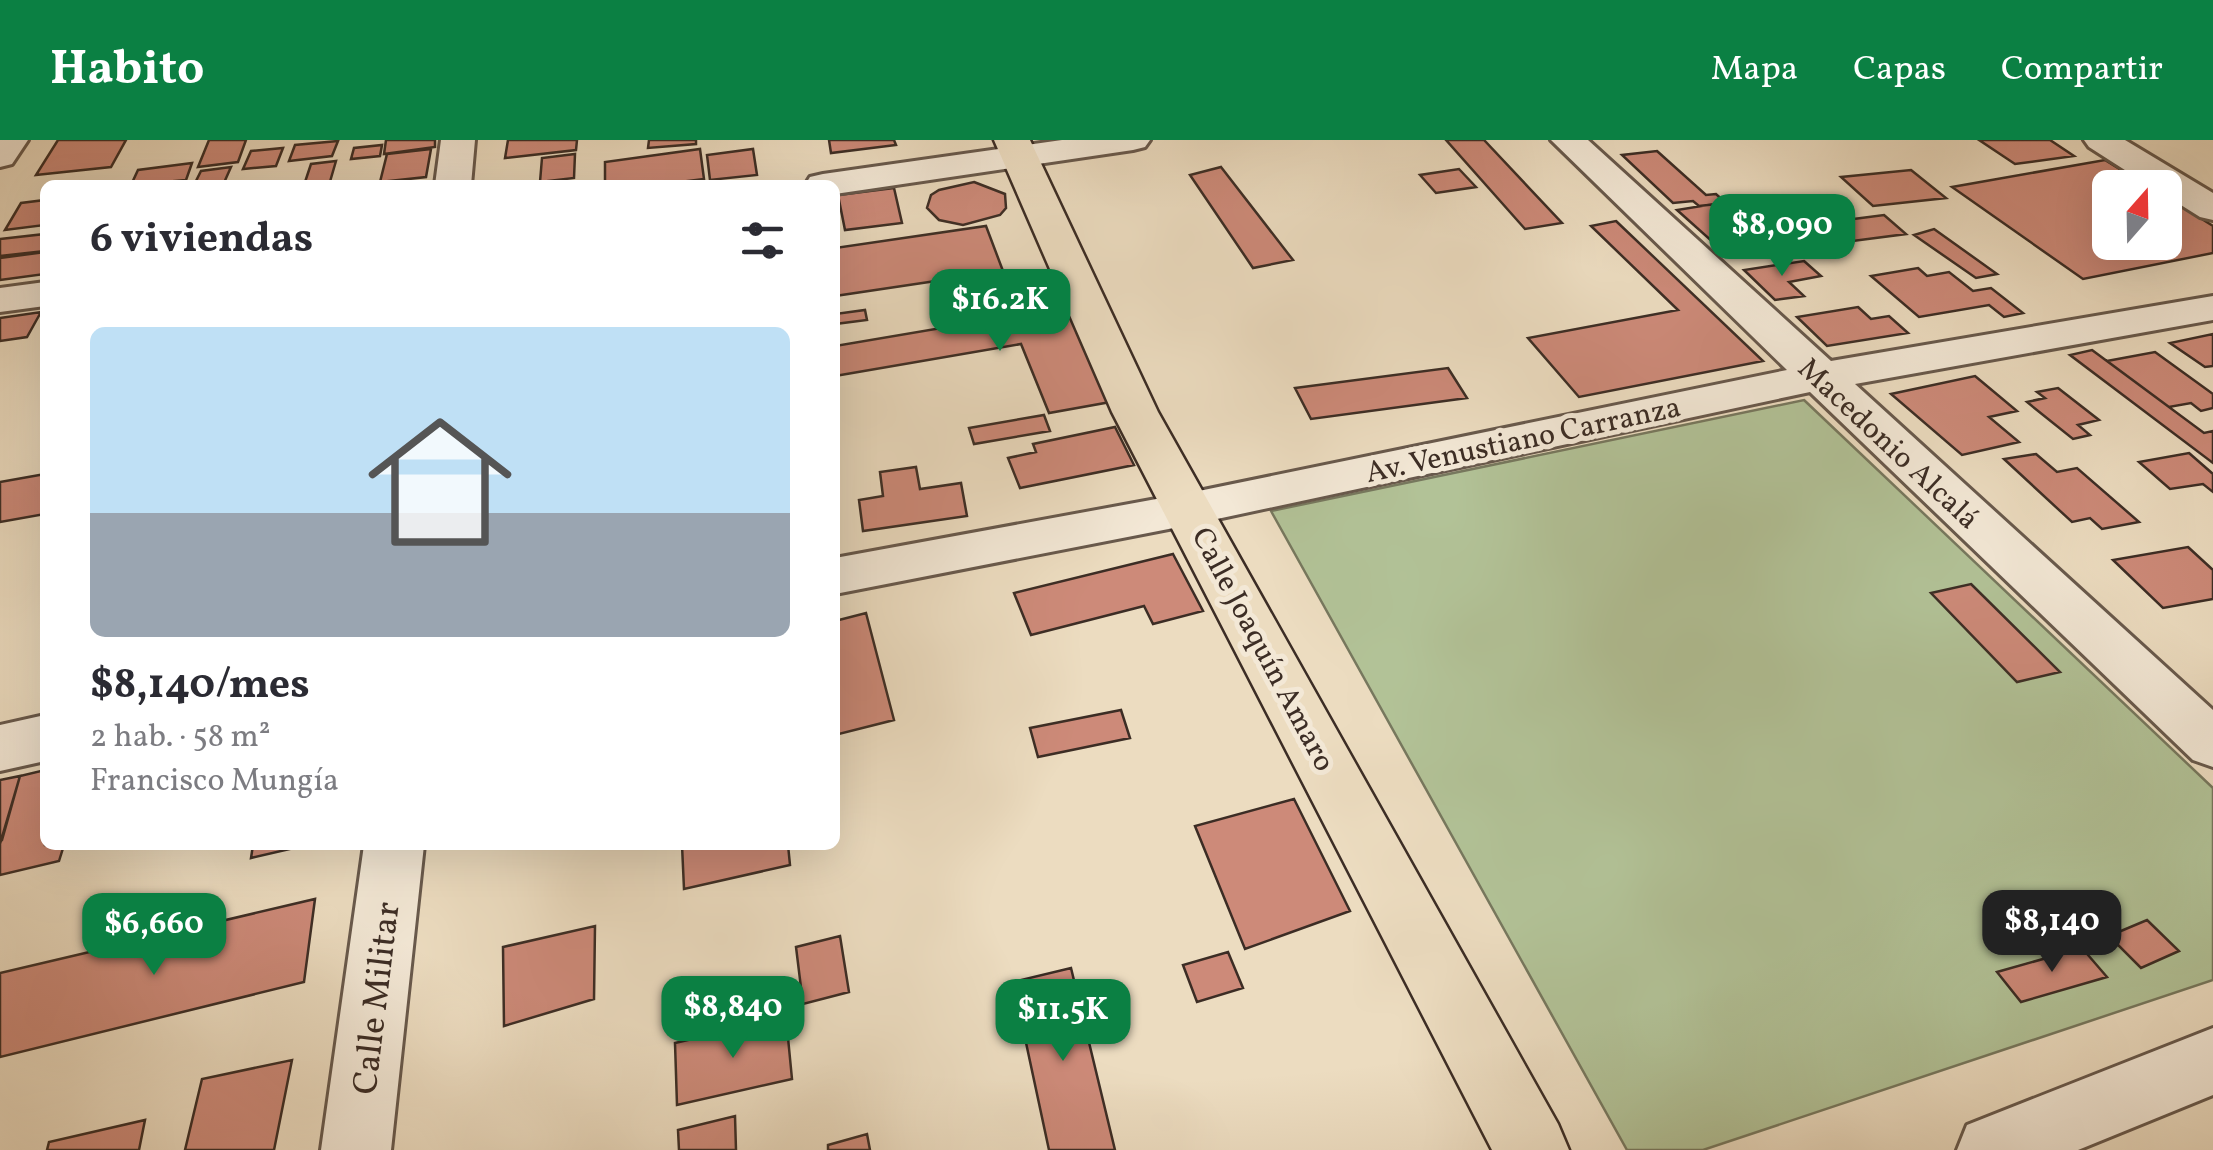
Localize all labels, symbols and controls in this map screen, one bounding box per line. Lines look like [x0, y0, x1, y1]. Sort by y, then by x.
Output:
text: Habito [50, 37, 204, 104]
text: Mapa [1711, 46, 1798, 94]
text: Capas [1853, 46, 1946, 94]
text: Compartir [2001, 46, 2163, 94]
north arrow [2092, 170, 2182, 260]
map controls [2092, 170, 2182, 260]
pin: $8,090 [1701, 194, 1863, 279]
text: $8,090 [1731, 204, 1833, 248]
text: 6 viviendas [90, 211, 313, 270]
icon: filters [735, 213, 790, 268]
pin: $16.2K [919, 269, 1081, 354]
text: $16.2K [951, 279, 1049, 323]
street label: Macedonio Alcalá [1788, 349, 1988, 540]
street label: Av. Venustiano Carranza [1362, 387, 1685, 495]
icon: home [350, 392, 530, 572]
street label: Calle Joaquín Amaro [1180, 521, 1344, 779]
text: $8,140/mes [90, 657, 310, 716]
text: 2 hab. · 58 m² [90, 716, 271, 760]
text: Francisco Mungía [90, 760, 339, 804]
pin: $8,140 [1971, 890, 2133, 975]
pin: $6,660 [73, 893, 235, 978]
street label: Calle Militar [342, 900, 414, 1097]
text: $8,140 [2004, 900, 2100, 944]
text: $6,660 [104, 903, 204, 947]
pin: $8,840 [652, 976, 814, 1061]
pin: $11.5K [982, 979, 1144, 1064]
text: $8,840 [683, 986, 783, 1030]
text: $11.5K [1018, 989, 1108, 1033]

